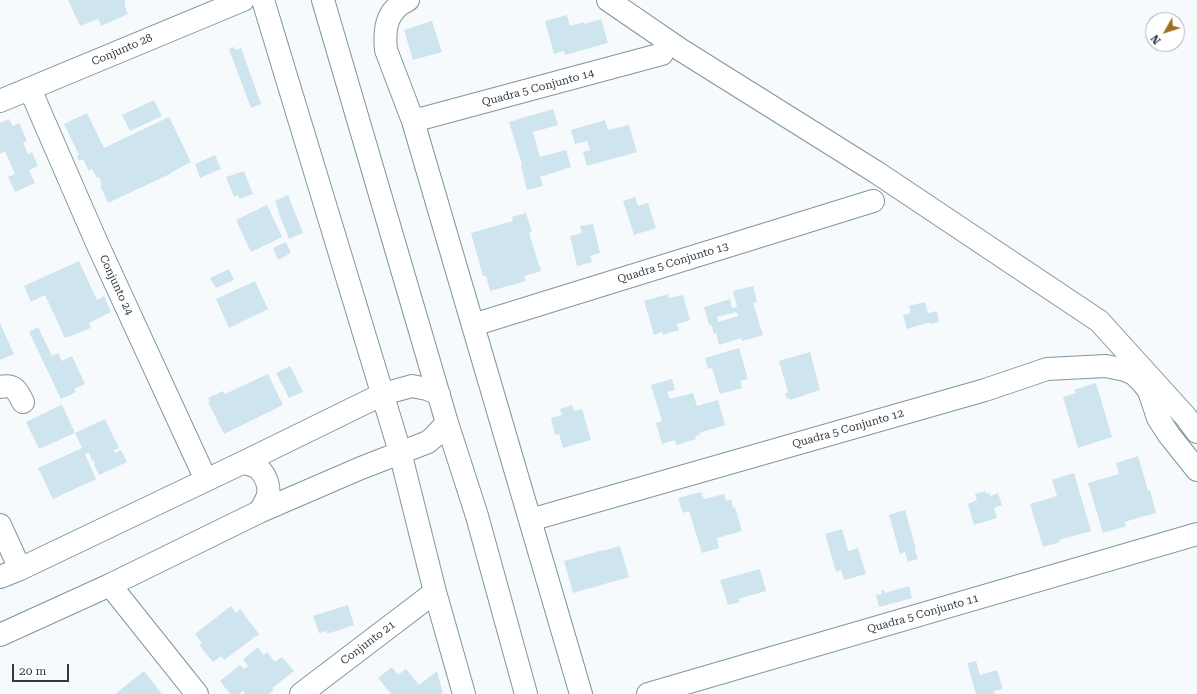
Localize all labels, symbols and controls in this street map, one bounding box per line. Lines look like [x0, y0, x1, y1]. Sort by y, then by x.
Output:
north arrow [1145, 12, 1185, 52]
street label: Conjunto 28 [90, 31, 154, 69]
text: N [1148, 32, 1164, 47]
street label: Quadra 5 Conjunto 14 [481, 67, 595, 109]
street label: Quadra 5 Conjunto 13 [616, 240, 730, 286]
street label: Conjunto 24 [96, 253, 136, 317]
street label: Quadra 5 Conjunto 12 [791, 407, 905, 451]
street label: Quadra 5 Conjunto 11 [866, 592, 980, 636]
street label: Conjunto 21 [338, 618, 398, 668]
scale bar [14, 656, 71, 682]
text: 20 m [19, 664, 46, 678]

